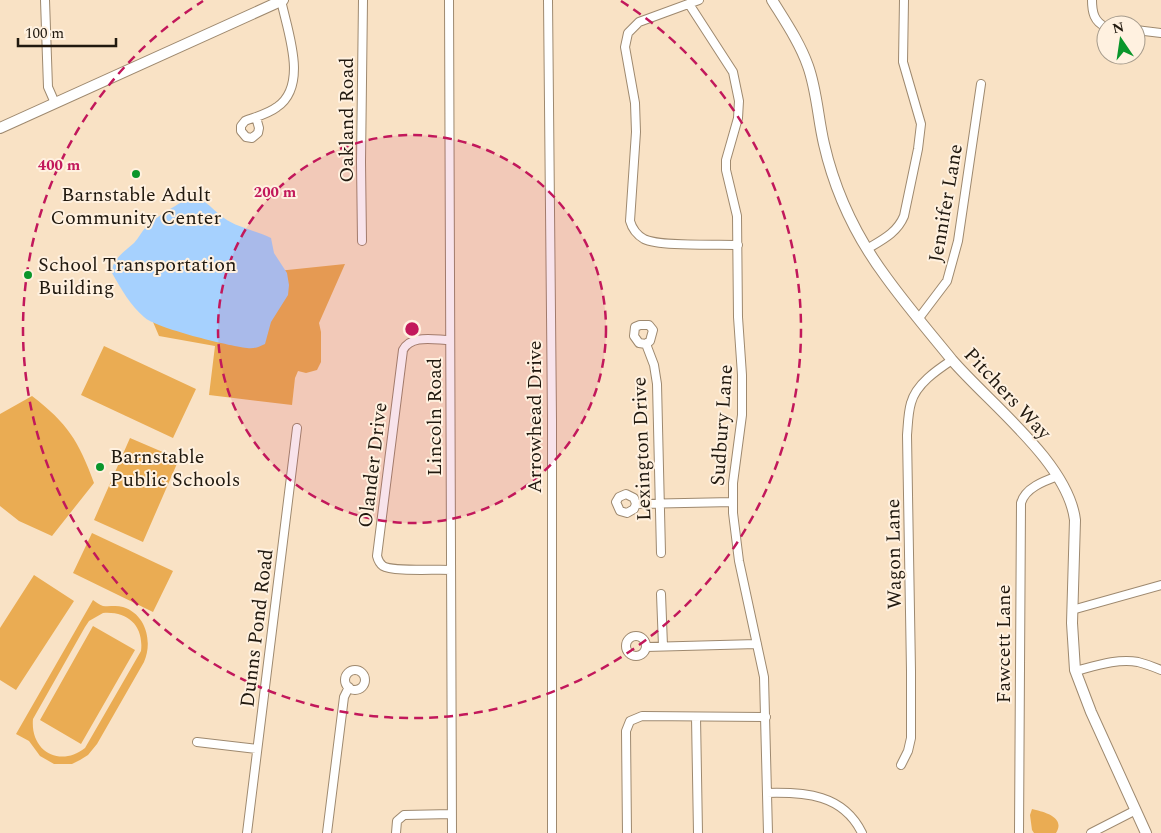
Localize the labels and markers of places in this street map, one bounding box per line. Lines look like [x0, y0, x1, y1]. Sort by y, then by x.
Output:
marker: Barnstable Adult Community Center [130, 168, 142, 180]
place label: Barnstable Adult Community Center [51, 180, 222, 233]
place label: School Transportation Building [38, 250, 237, 303]
marker: School Transportation Building [22, 269, 34, 281]
centre of rings [403, 320, 421, 338]
place label: Barnstable Public Schools [110, 442, 240, 495]
marker: Barnstable Public Schools [94, 461, 106, 473]

